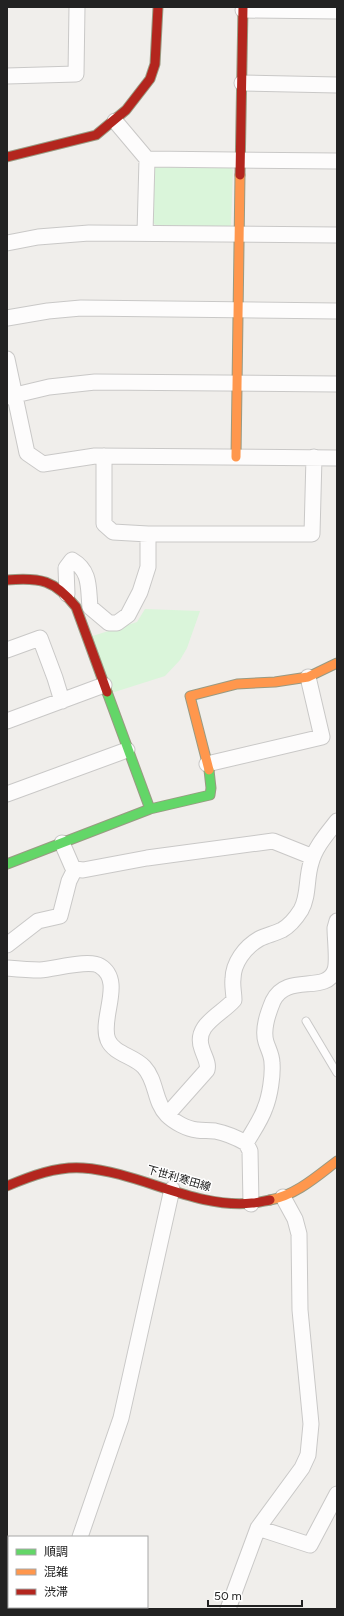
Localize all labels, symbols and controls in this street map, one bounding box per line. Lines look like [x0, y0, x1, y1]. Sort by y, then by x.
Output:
street label: 下世利寒田線 [145, 1163, 212, 1194]
legend [8, 1536, 148, 1608]
text: 順調 [44, 1545, 68, 1559]
text: 混雑 [44, 1565, 68, 1579]
scale bar [208, 1582, 302, 1608]
text: 渋滞 [44, 1585, 68, 1599]
text: 50 m [214, 1589, 242, 1603]

